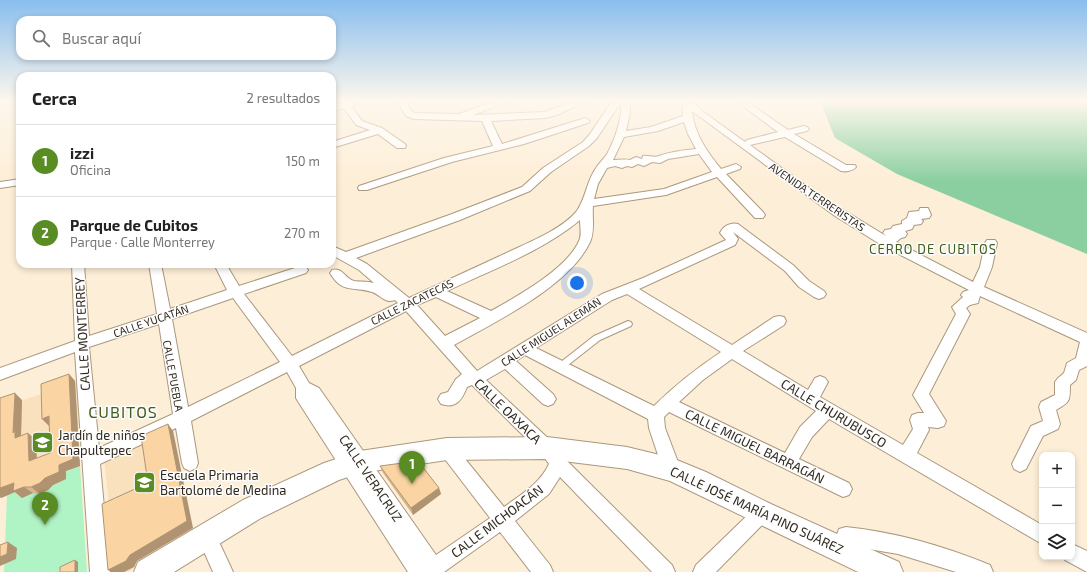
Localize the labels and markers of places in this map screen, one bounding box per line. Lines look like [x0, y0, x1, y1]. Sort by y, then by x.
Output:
place label: Jardín de niños Chapultepec [58, 427, 145, 458]
school or university icon: Jardín de niños Chapultepec [29, 429, 55, 455]
pin: 1 [399, 451, 425, 484]
place label: Escuela Primaria Bartolomé de Medina [160, 467, 286, 498]
school or university icon: Escuela Primaria Bartolomé de Medina [132, 469, 158, 495]
pin: 2 [32, 492, 58, 525]

